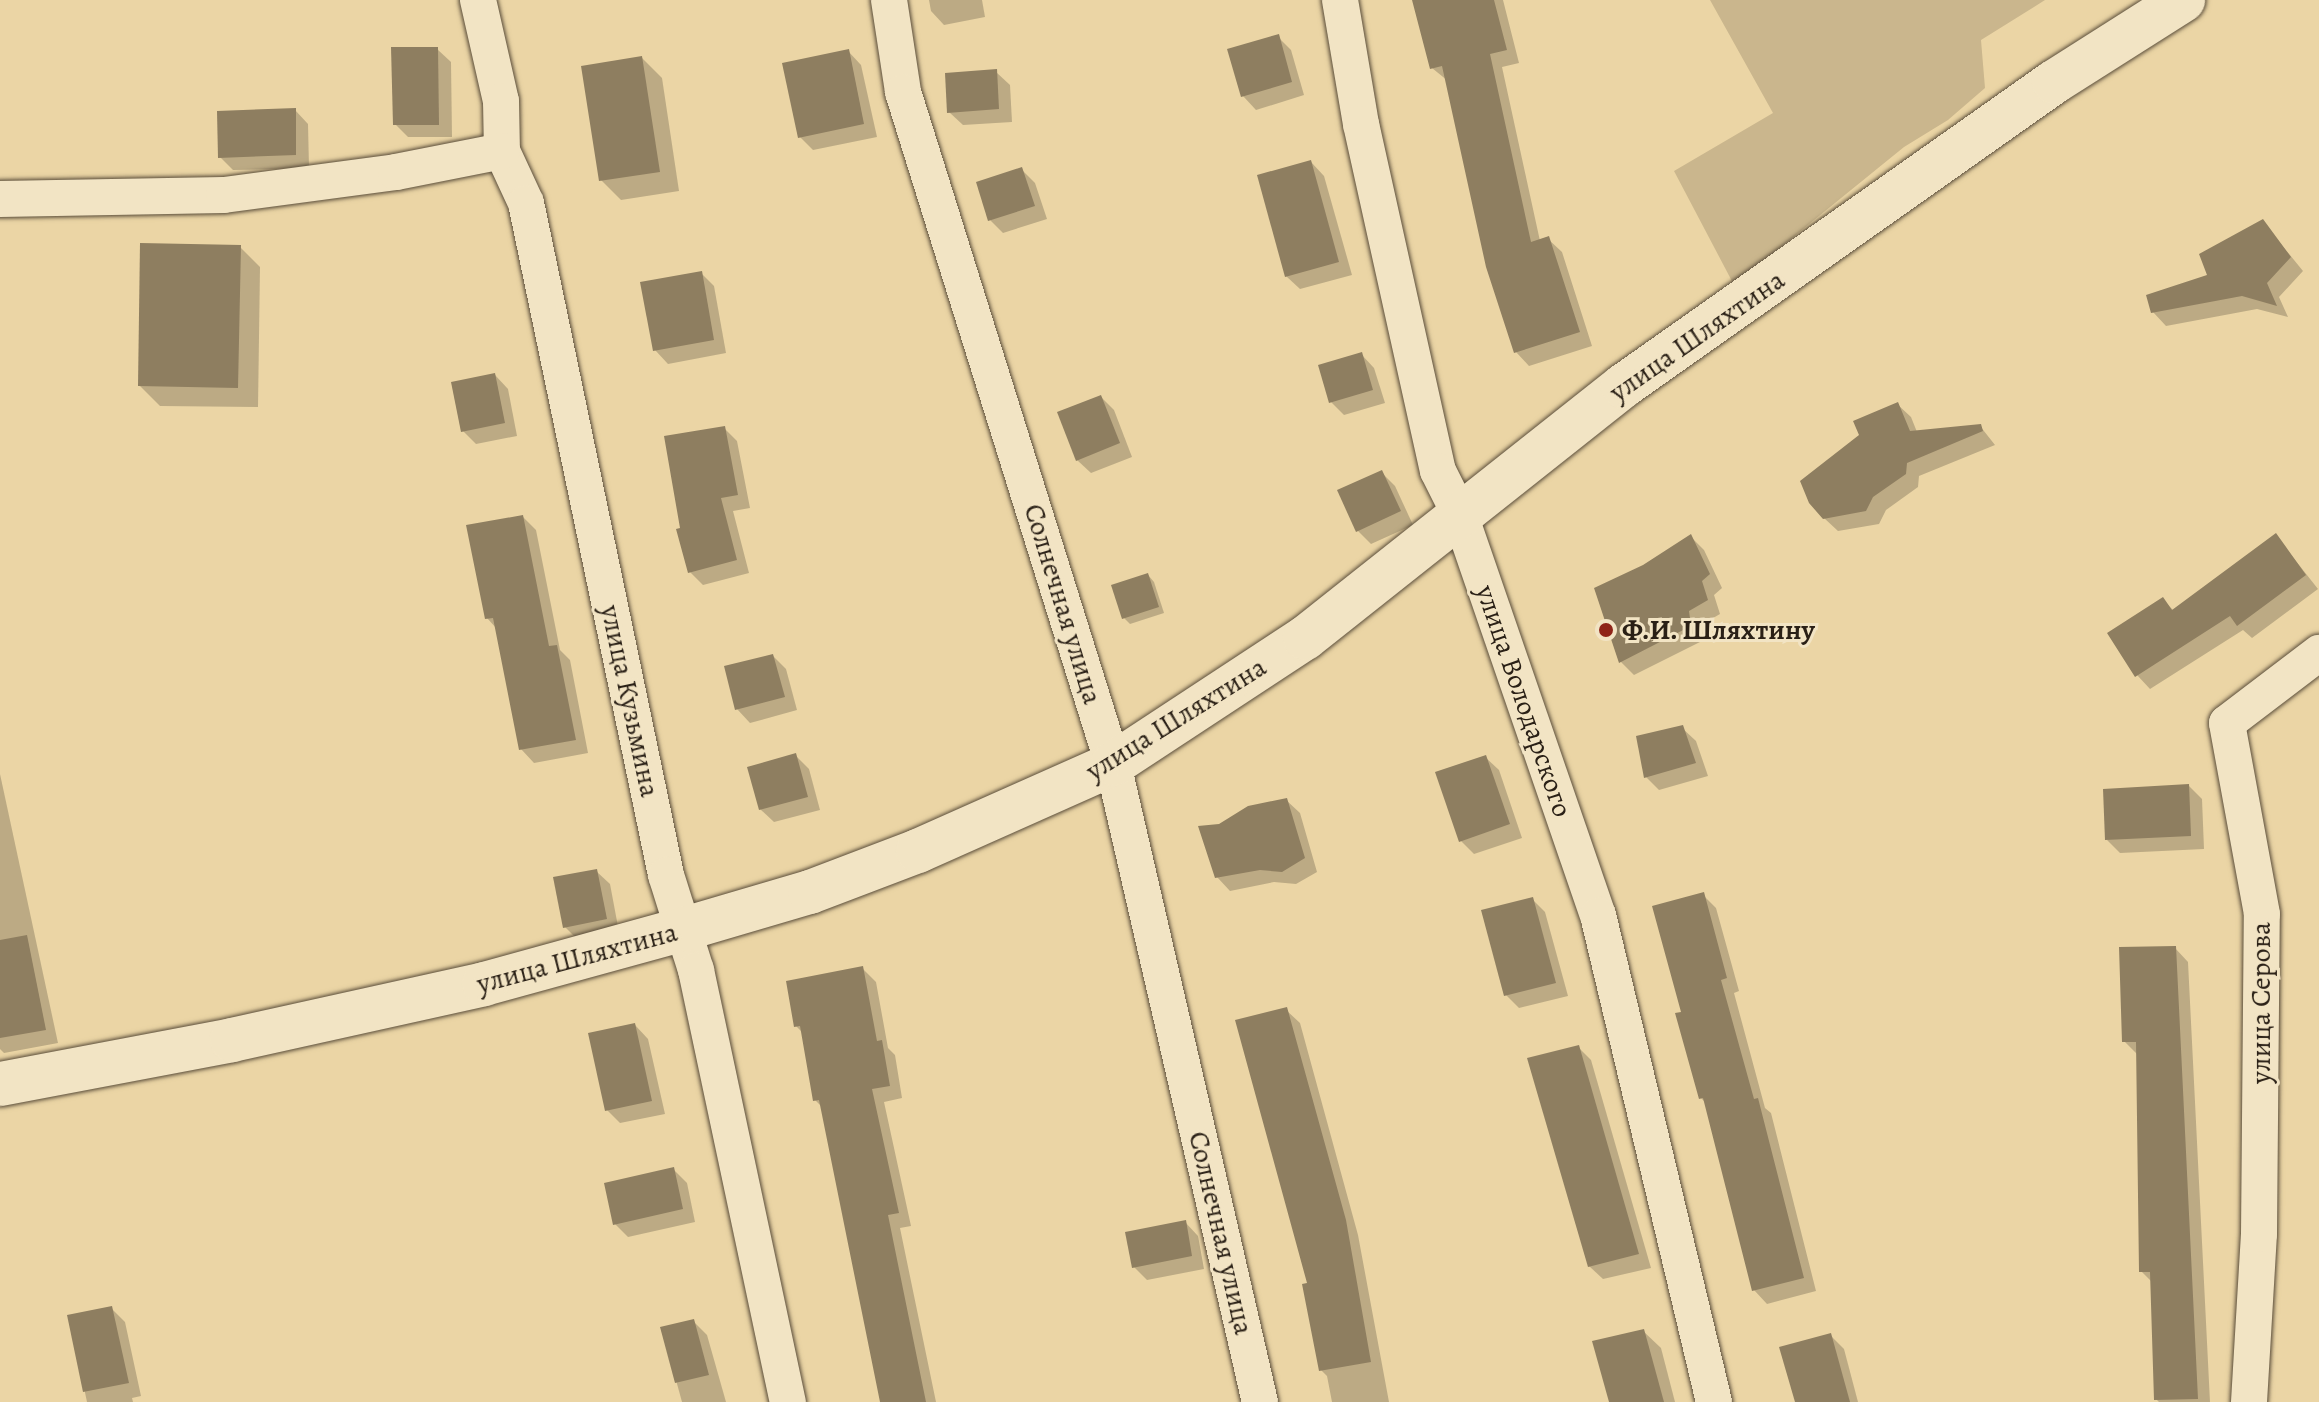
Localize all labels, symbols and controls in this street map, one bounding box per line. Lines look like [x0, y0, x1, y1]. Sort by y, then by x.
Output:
street label: улица Шляхтина [1603, 263, 1791, 409]
street label: Солнечная улица [1017, 500, 1109, 708]
street label: улица Володарского [1469, 581, 1579, 821]
street label: улица Кузьмина [593, 602, 667, 800]
place label: Ф.И. Шляхтину [1622, 613, 1815, 647]
marker: Ф.И. Шляхтину [1597, 621, 1615, 639]
street label: улица Шляхтина [1080, 650, 1272, 788]
street label: улица Шляхтина [473, 915, 681, 1001]
street label: улица Серова [2244, 922, 2278, 1084]
street label: Солнечная улица [1181, 1128, 1261, 1338]

